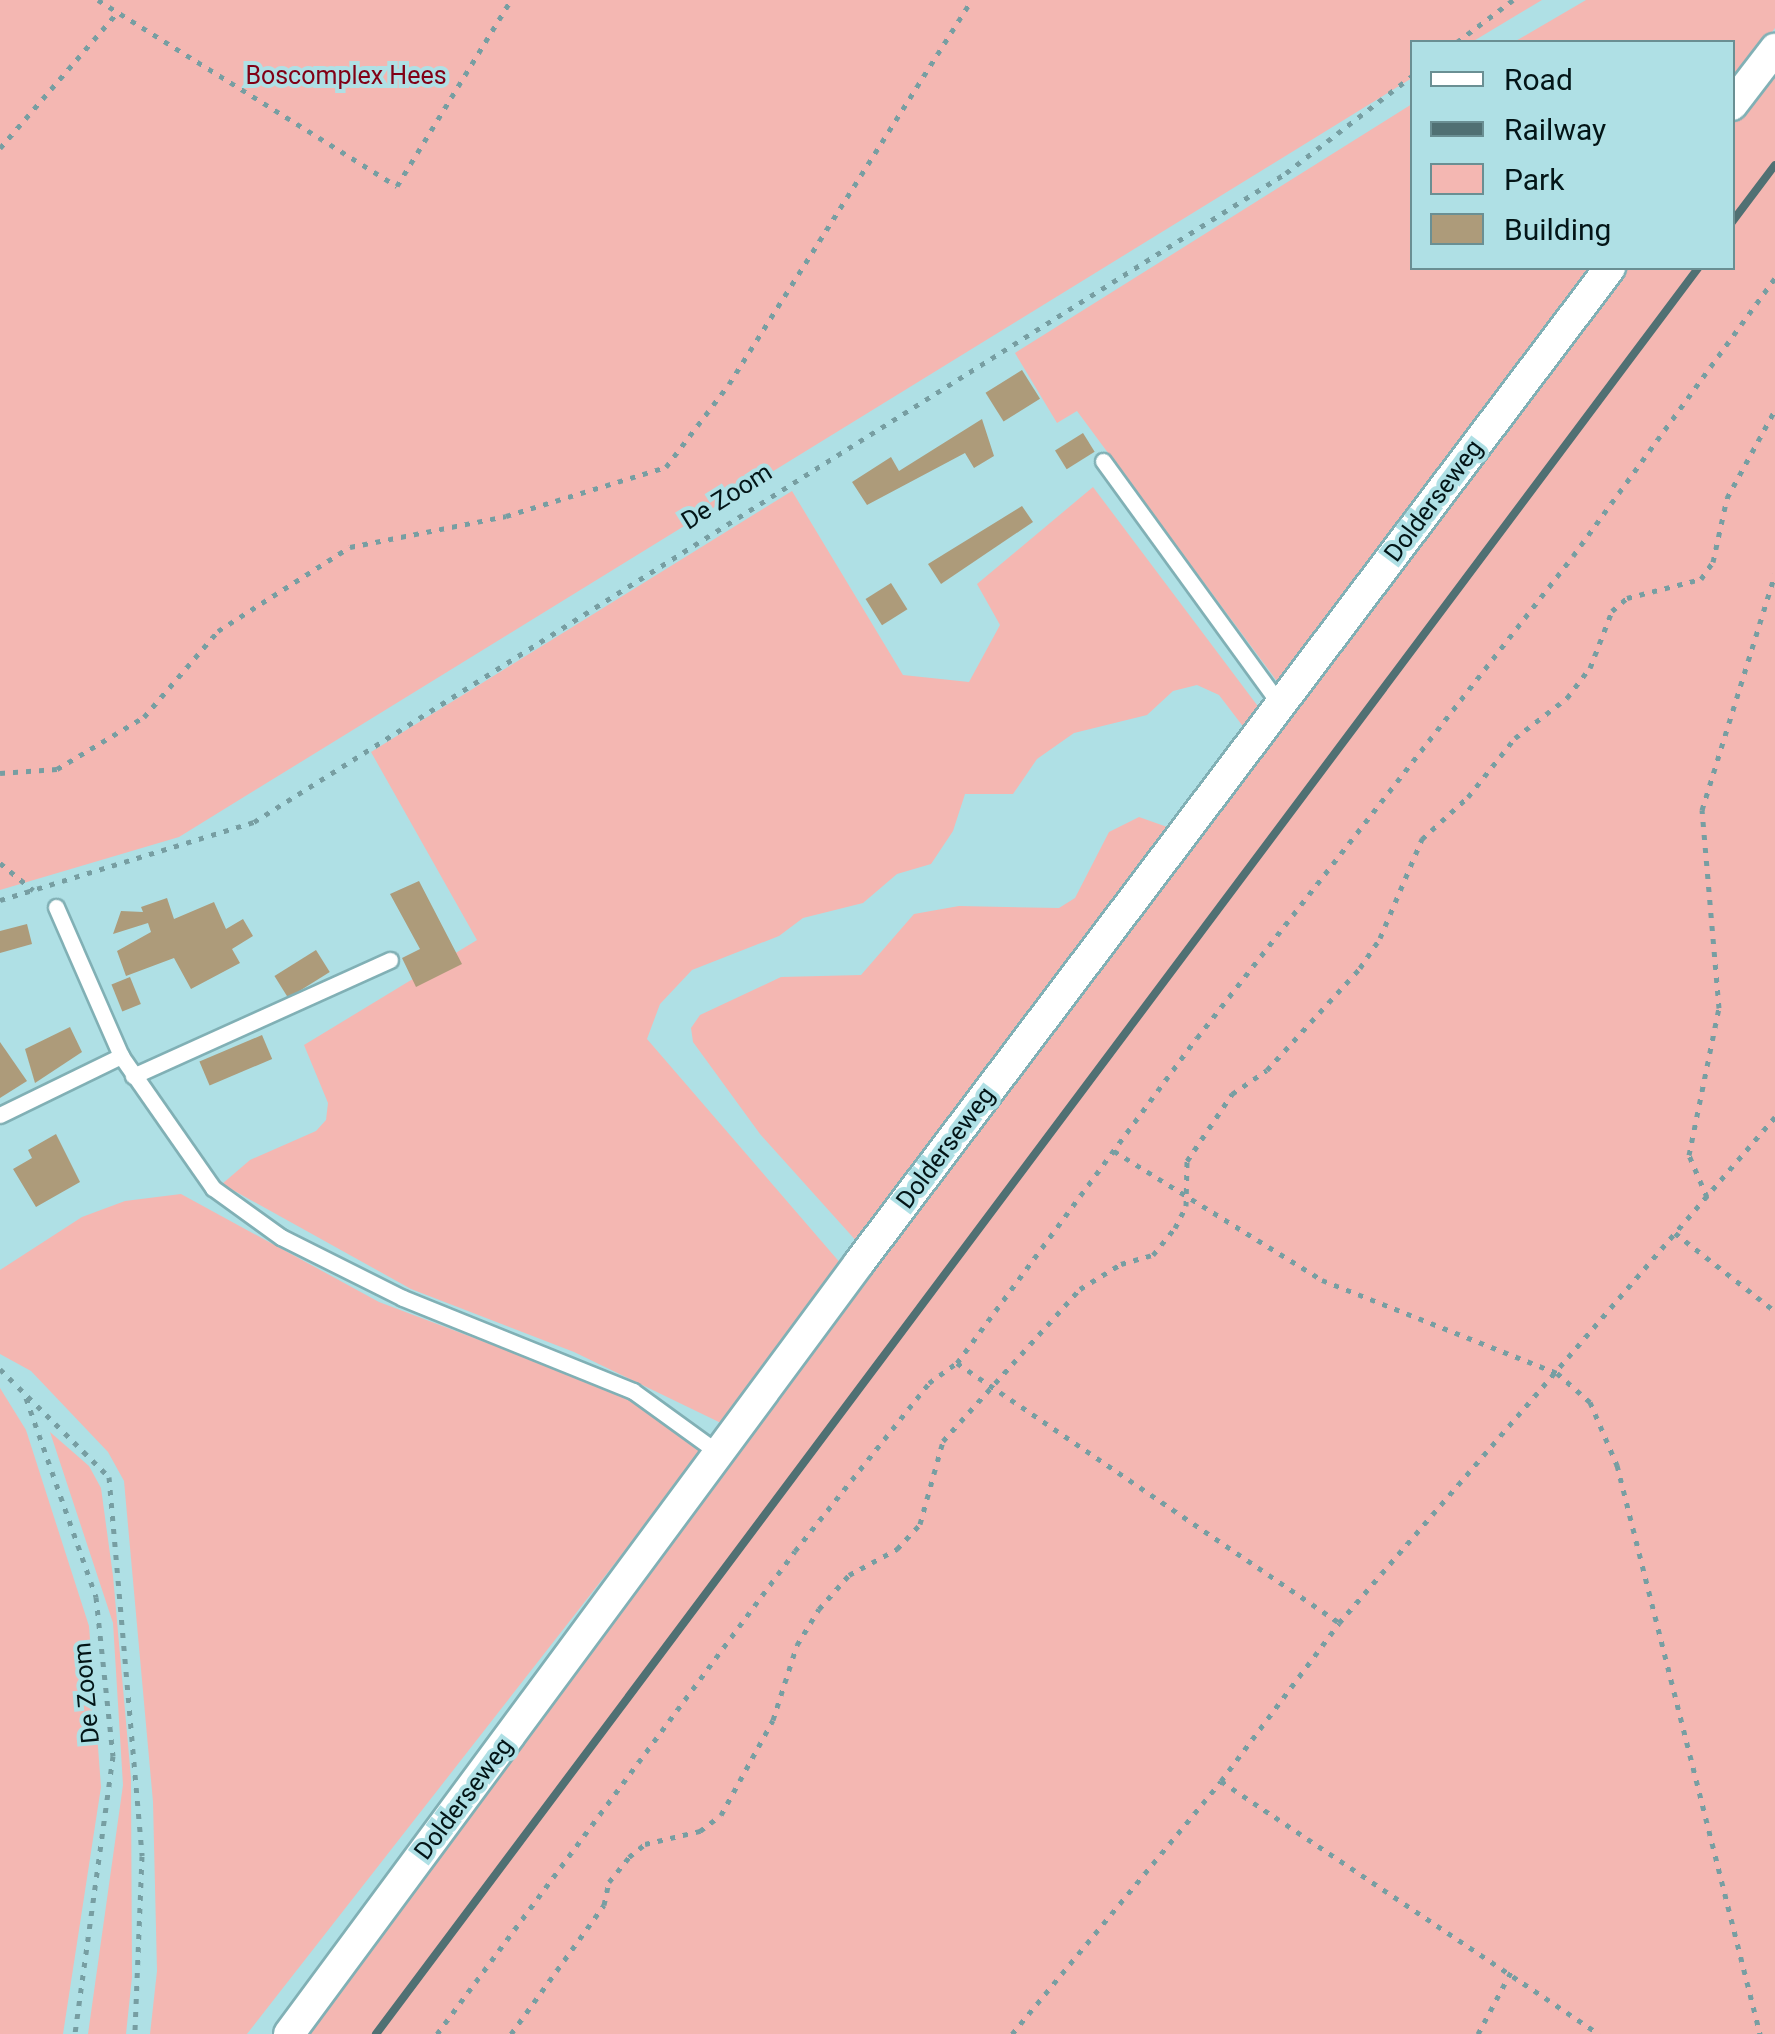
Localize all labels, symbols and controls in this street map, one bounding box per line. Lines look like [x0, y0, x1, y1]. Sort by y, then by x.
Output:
legend [1410, 40, 1735, 270]
park label: Boscomplex Hees [245, 61, 447, 91]
text: Road [1504, 62, 1573, 97]
text: Railway [1504, 112, 1606, 147]
text: Park [1504, 162, 1564, 197]
text: Building [1504, 212, 1611, 247]
street label: Dolderseweg [1378, 434, 1490, 568]
street label: De Zoom [676, 458, 778, 536]
street label: Dolderseweg [890, 1081, 1002, 1215]
street label: De Zoom [68, 1641, 106, 1745]
street label: Dolderseweg [408, 1732, 520, 1866]

